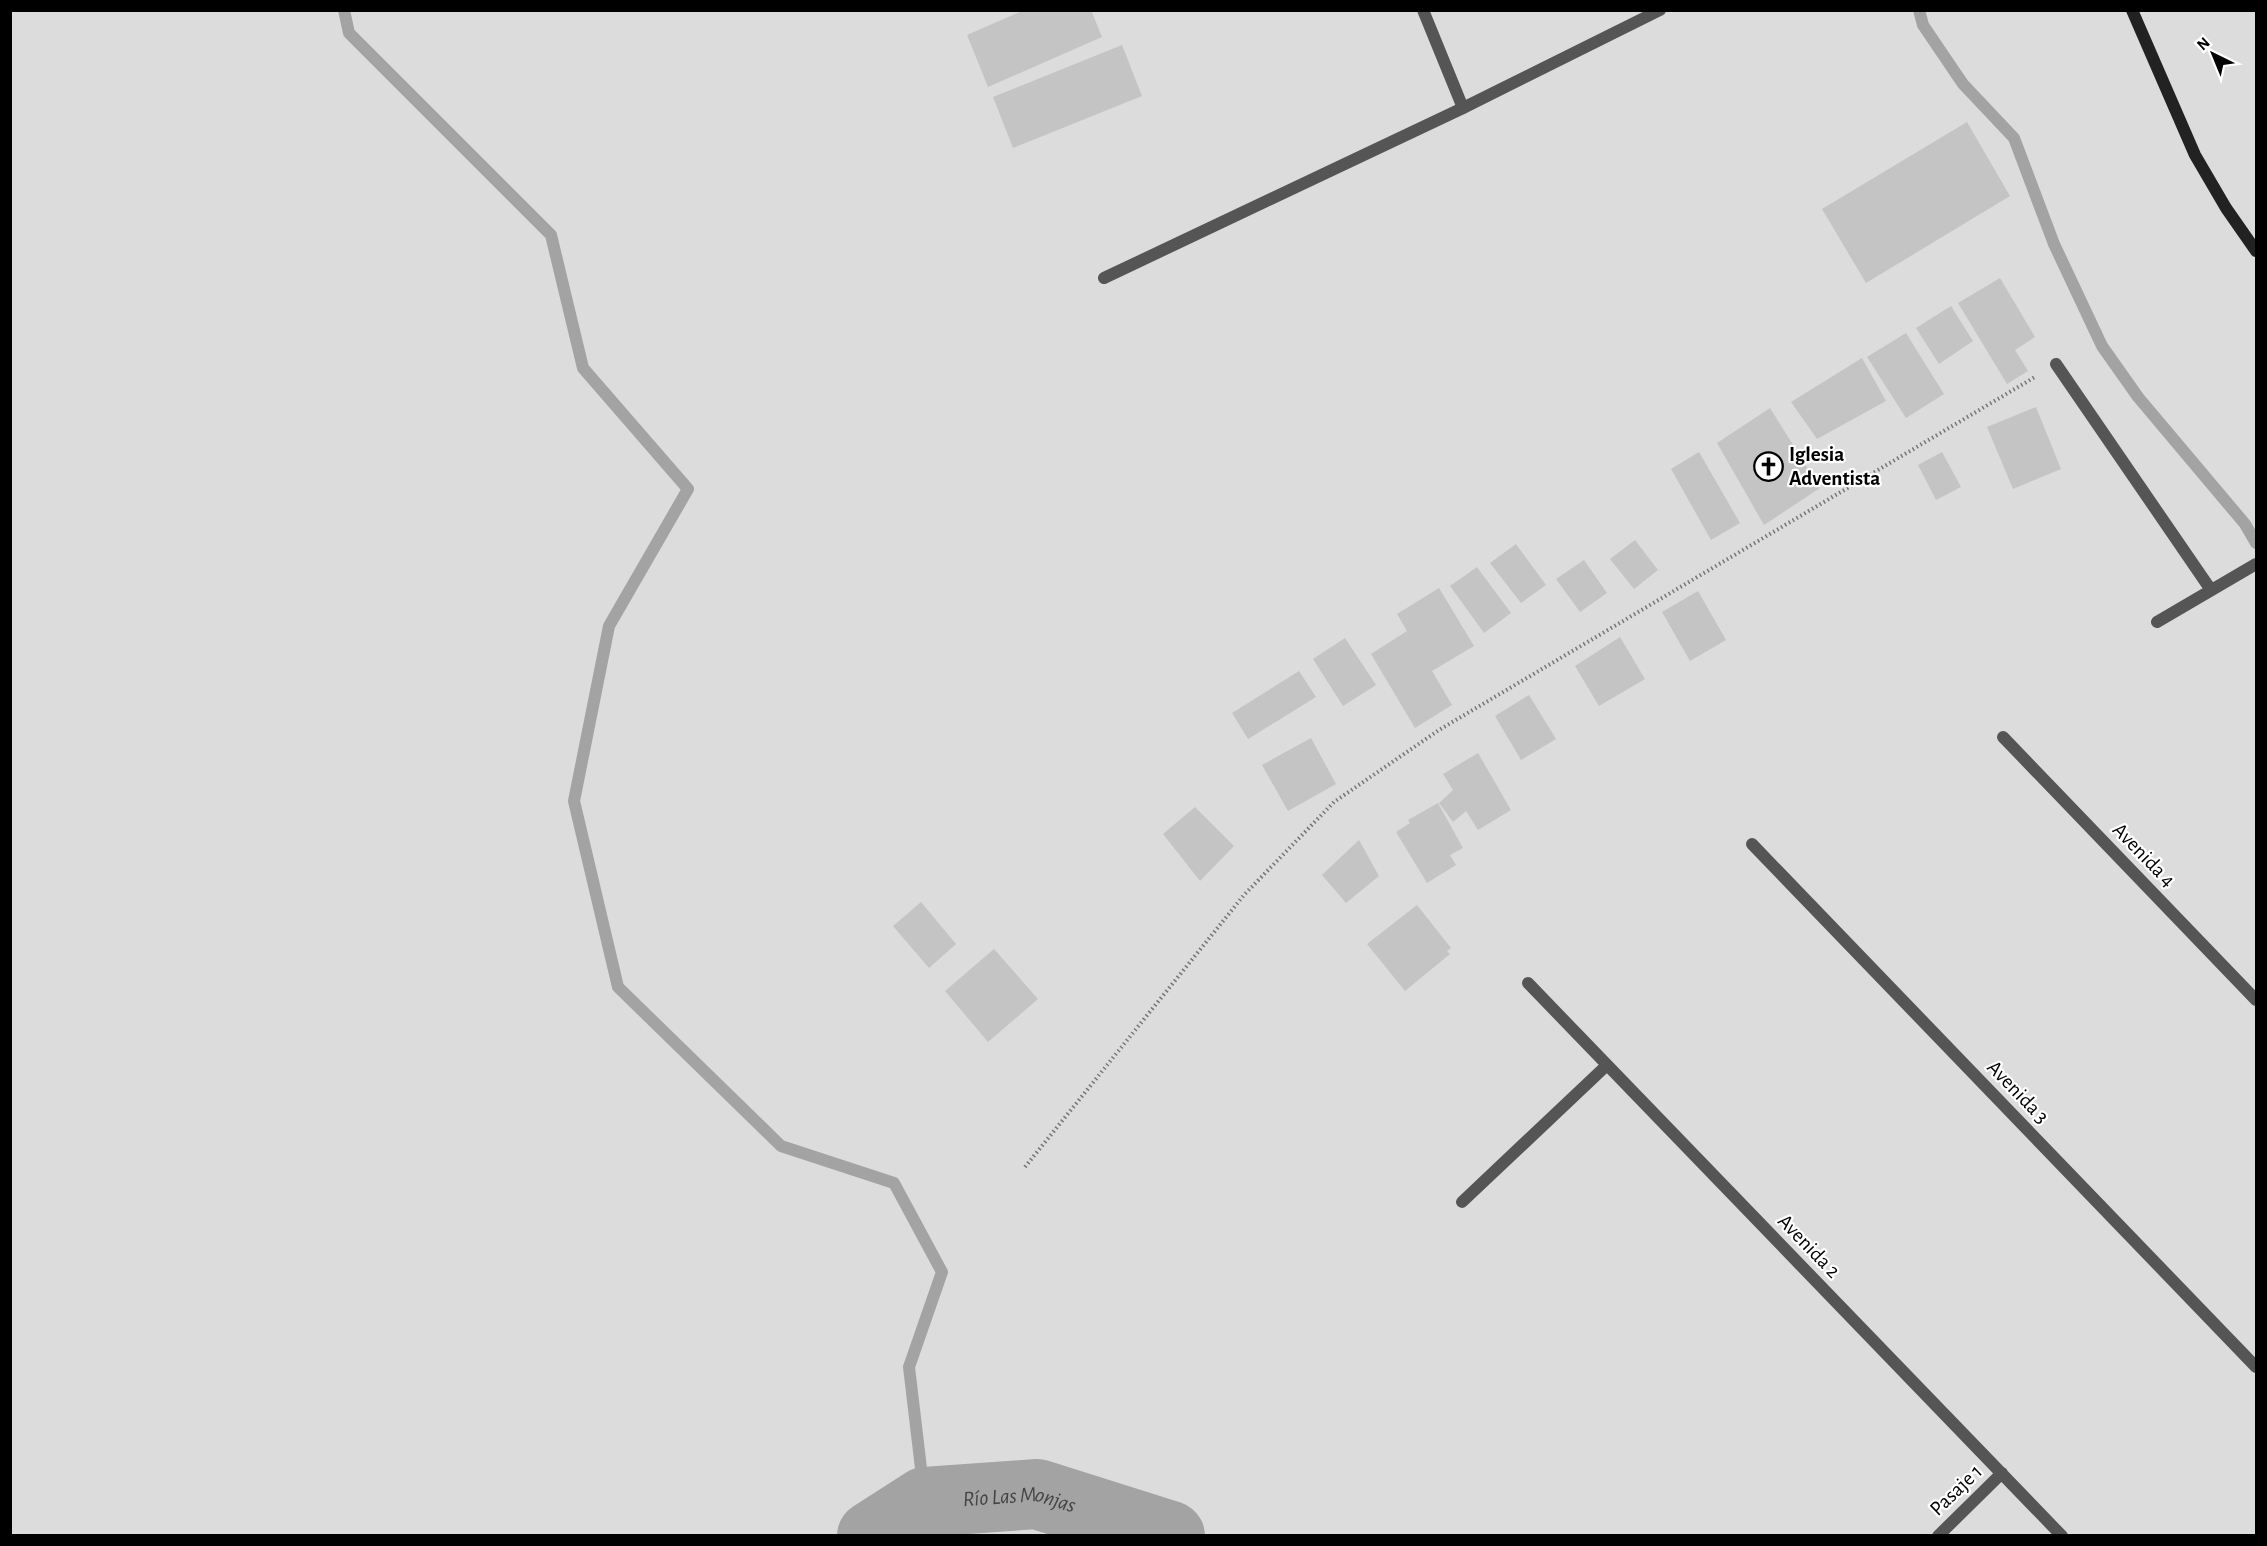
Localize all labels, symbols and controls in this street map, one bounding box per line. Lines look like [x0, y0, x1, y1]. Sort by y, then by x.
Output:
north arrow [2183, 24, 2243, 84]
text: N [2194, 34, 2213, 53]
place label: Iglesia Adventista [1789, 444, 1880, 489]
church icon: Iglesia Adventista [1752, 450, 1784, 482]
street label: Avenida 4 [2109, 819, 2179, 891]
street label: Avenida 3 [1983, 1056, 2053, 1128]
street label: Avenida 2 [1774, 1210, 1844, 1282]
street label: Pasaje 1 [1926, 1460, 1986, 1520]
water label: Río Las Monjas [962, 1483, 1078, 1517]

